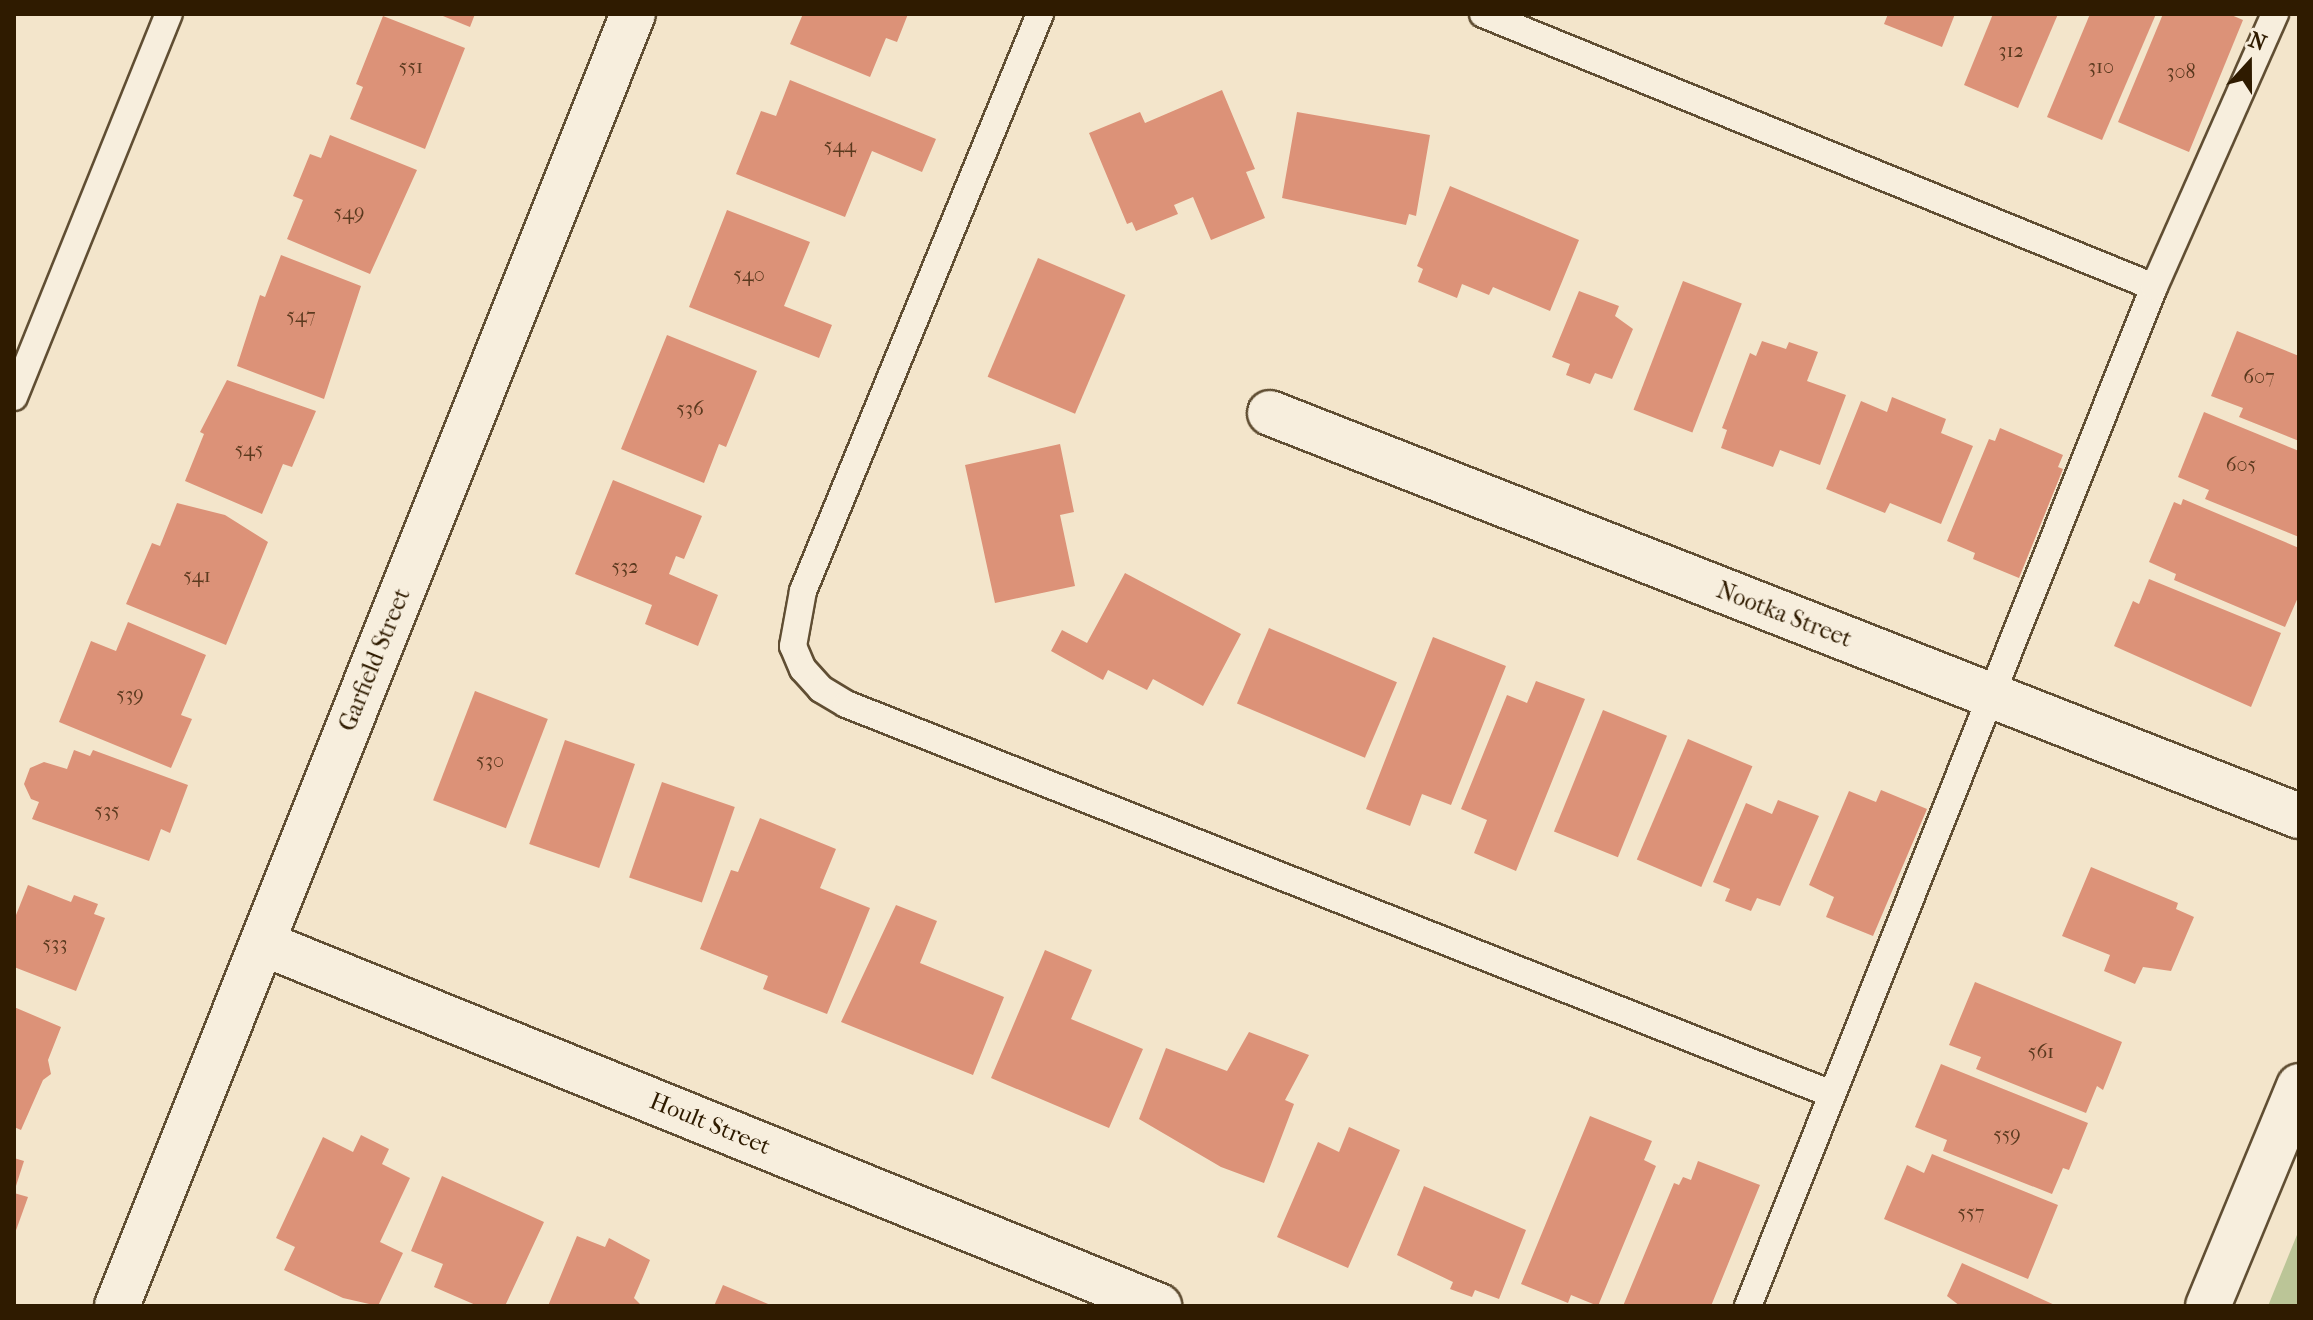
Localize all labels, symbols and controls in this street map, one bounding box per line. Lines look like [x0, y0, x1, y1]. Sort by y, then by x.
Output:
north arrow [2209, 24, 2289, 104]
text: N [2245, 26, 2270, 57]
house number: 312 [1998, 38, 2024, 62]
house number: 551 [399, 54, 423, 78]
house number: 310 [2088, 54, 2114, 78]
house number: 308 [2166, 59, 2196, 83]
house number: 544 [824, 133, 856, 157]
house number: 549 [334, 200, 364, 224]
house number: 540 [733, 262, 765, 286]
house number: 547 [286, 303, 316, 327]
house number: 607 [2243, 364, 2275, 388]
house number: 536 [676, 396, 704, 420]
house number: 545 [235, 437, 263, 461]
house number: 605 [2226, 452, 2256, 476]
house number: 532 [611, 554, 639, 578]
house number: 541 [183, 563, 211, 587]
street label: Nootka Street [1712, 576, 1856, 654]
street label: Garfield Street [333, 584, 417, 736]
house number: 539 [116, 682, 144, 706]
house number: 530 [476, 748, 504, 772]
house number: 535 [94, 798, 120, 822]
house number: 533 [42, 931, 68, 955]
house number: 561 [2028, 1039, 2054, 1063]
street label: Hoult Street [645, 1087, 775, 1161]
house number: 559 [1993, 1122, 2021, 1146]
house number: 557 [1958, 1200, 1984, 1224]

